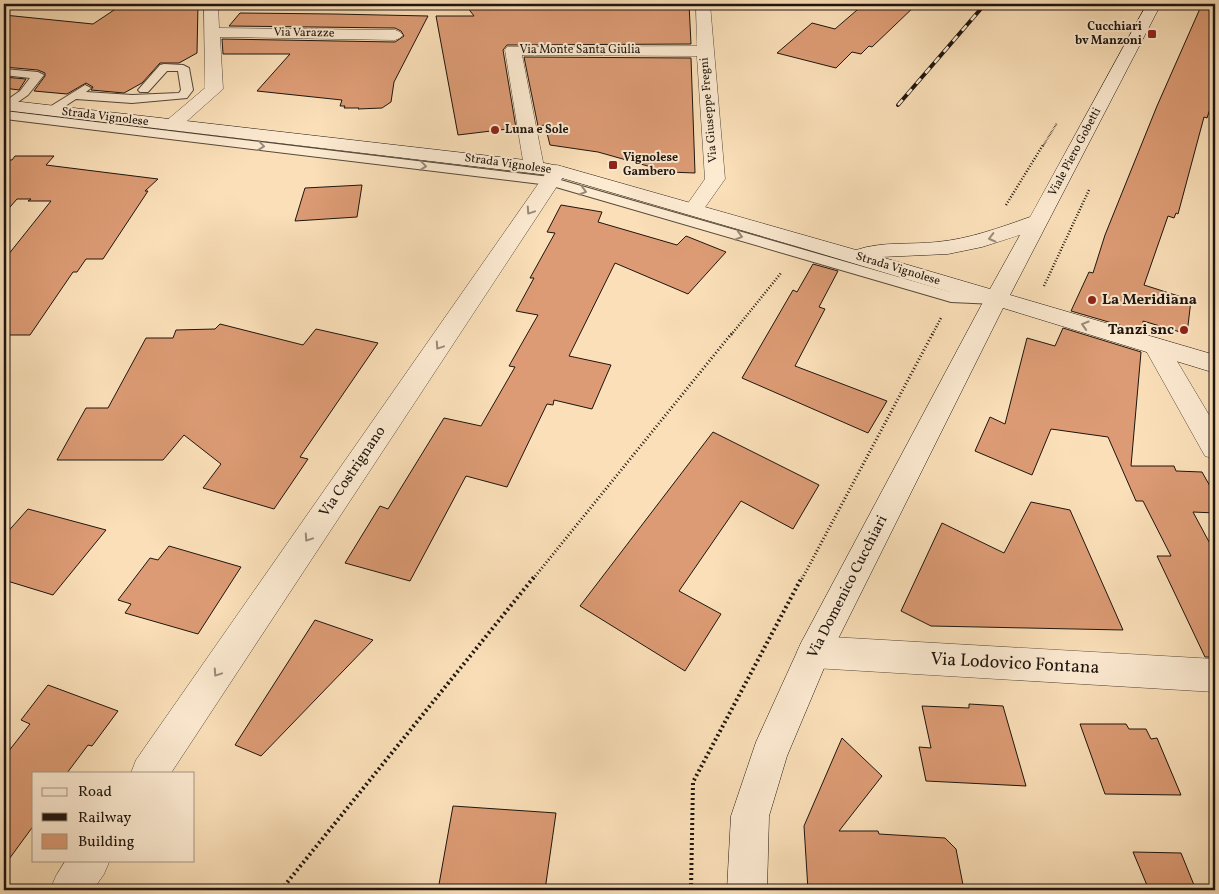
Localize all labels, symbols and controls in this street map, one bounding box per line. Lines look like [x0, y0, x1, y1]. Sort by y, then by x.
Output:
place label: Cucchiari bv Manzoni [1075, 19, 1142, 49]
street label: Via Varazze [273, 24, 335, 42]
marker: Cucchiari bv Manzoni [1146, 28, 1158, 40]
street label: Via Monte Santa Giulia [520, 42, 641, 58]
street label: Via Giuseppe Fregni [696, 56, 722, 163]
street label: Strada Vignolese [61, 104, 150, 130]
street label: Viale Piero Gobetti [1045, 105, 1105, 199]
place label: Luna e Sole [505, 122, 569, 138]
marker: Luna e Sole [489, 124, 501, 136]
one-way arrow [258, 140, 266, 151]
street label: Strada Vignolese [464, 150, 553, 178]
place label: Vignolese Gambero [623, 150, 678, 180]
marker: Vignolese Gambero [607, 159, 619, 171]
one-way arrow [419, 160, 427, 171]
one-way arrow [578, 185, 587, 195]
one-way arrow [527, 206, 536, 215]
one-way arrow [734, 230, 743, 240]
one-way arrow [988, 232, 997, 243]
street label: Strada Vignolese [854, 249, 942, 290]
place label: La Meridiana [1102, 290, 1197, 311]
marker: La Meridiana [1086, 294, 1098, 306]
place label: Tanzi snc [1108, 320, 1174, 341]
one-way arrow [1081, 321, 1089, 331]
marker: Tanzi snc [1178, 324, 1190, 336]
one-way arrow [435, 341, 445, 350]
street label: Via Costrignano [315, 422, 391, 522]
street label: Via Domenico Cucchiari [803, 512, 893, 662]
one-way arrow [305, 533, 314, 542]
street label: Via Lodovico Fontana [930, 647, 1100, 681]
one-way arrow [214, 667, 223, 677]
legend [32, 772, 195, 862]
text: Road [78, 782, 112, 803]
text: Railway [78, 808, 131, 829]
text: Building [78, 832, 135, 853]

